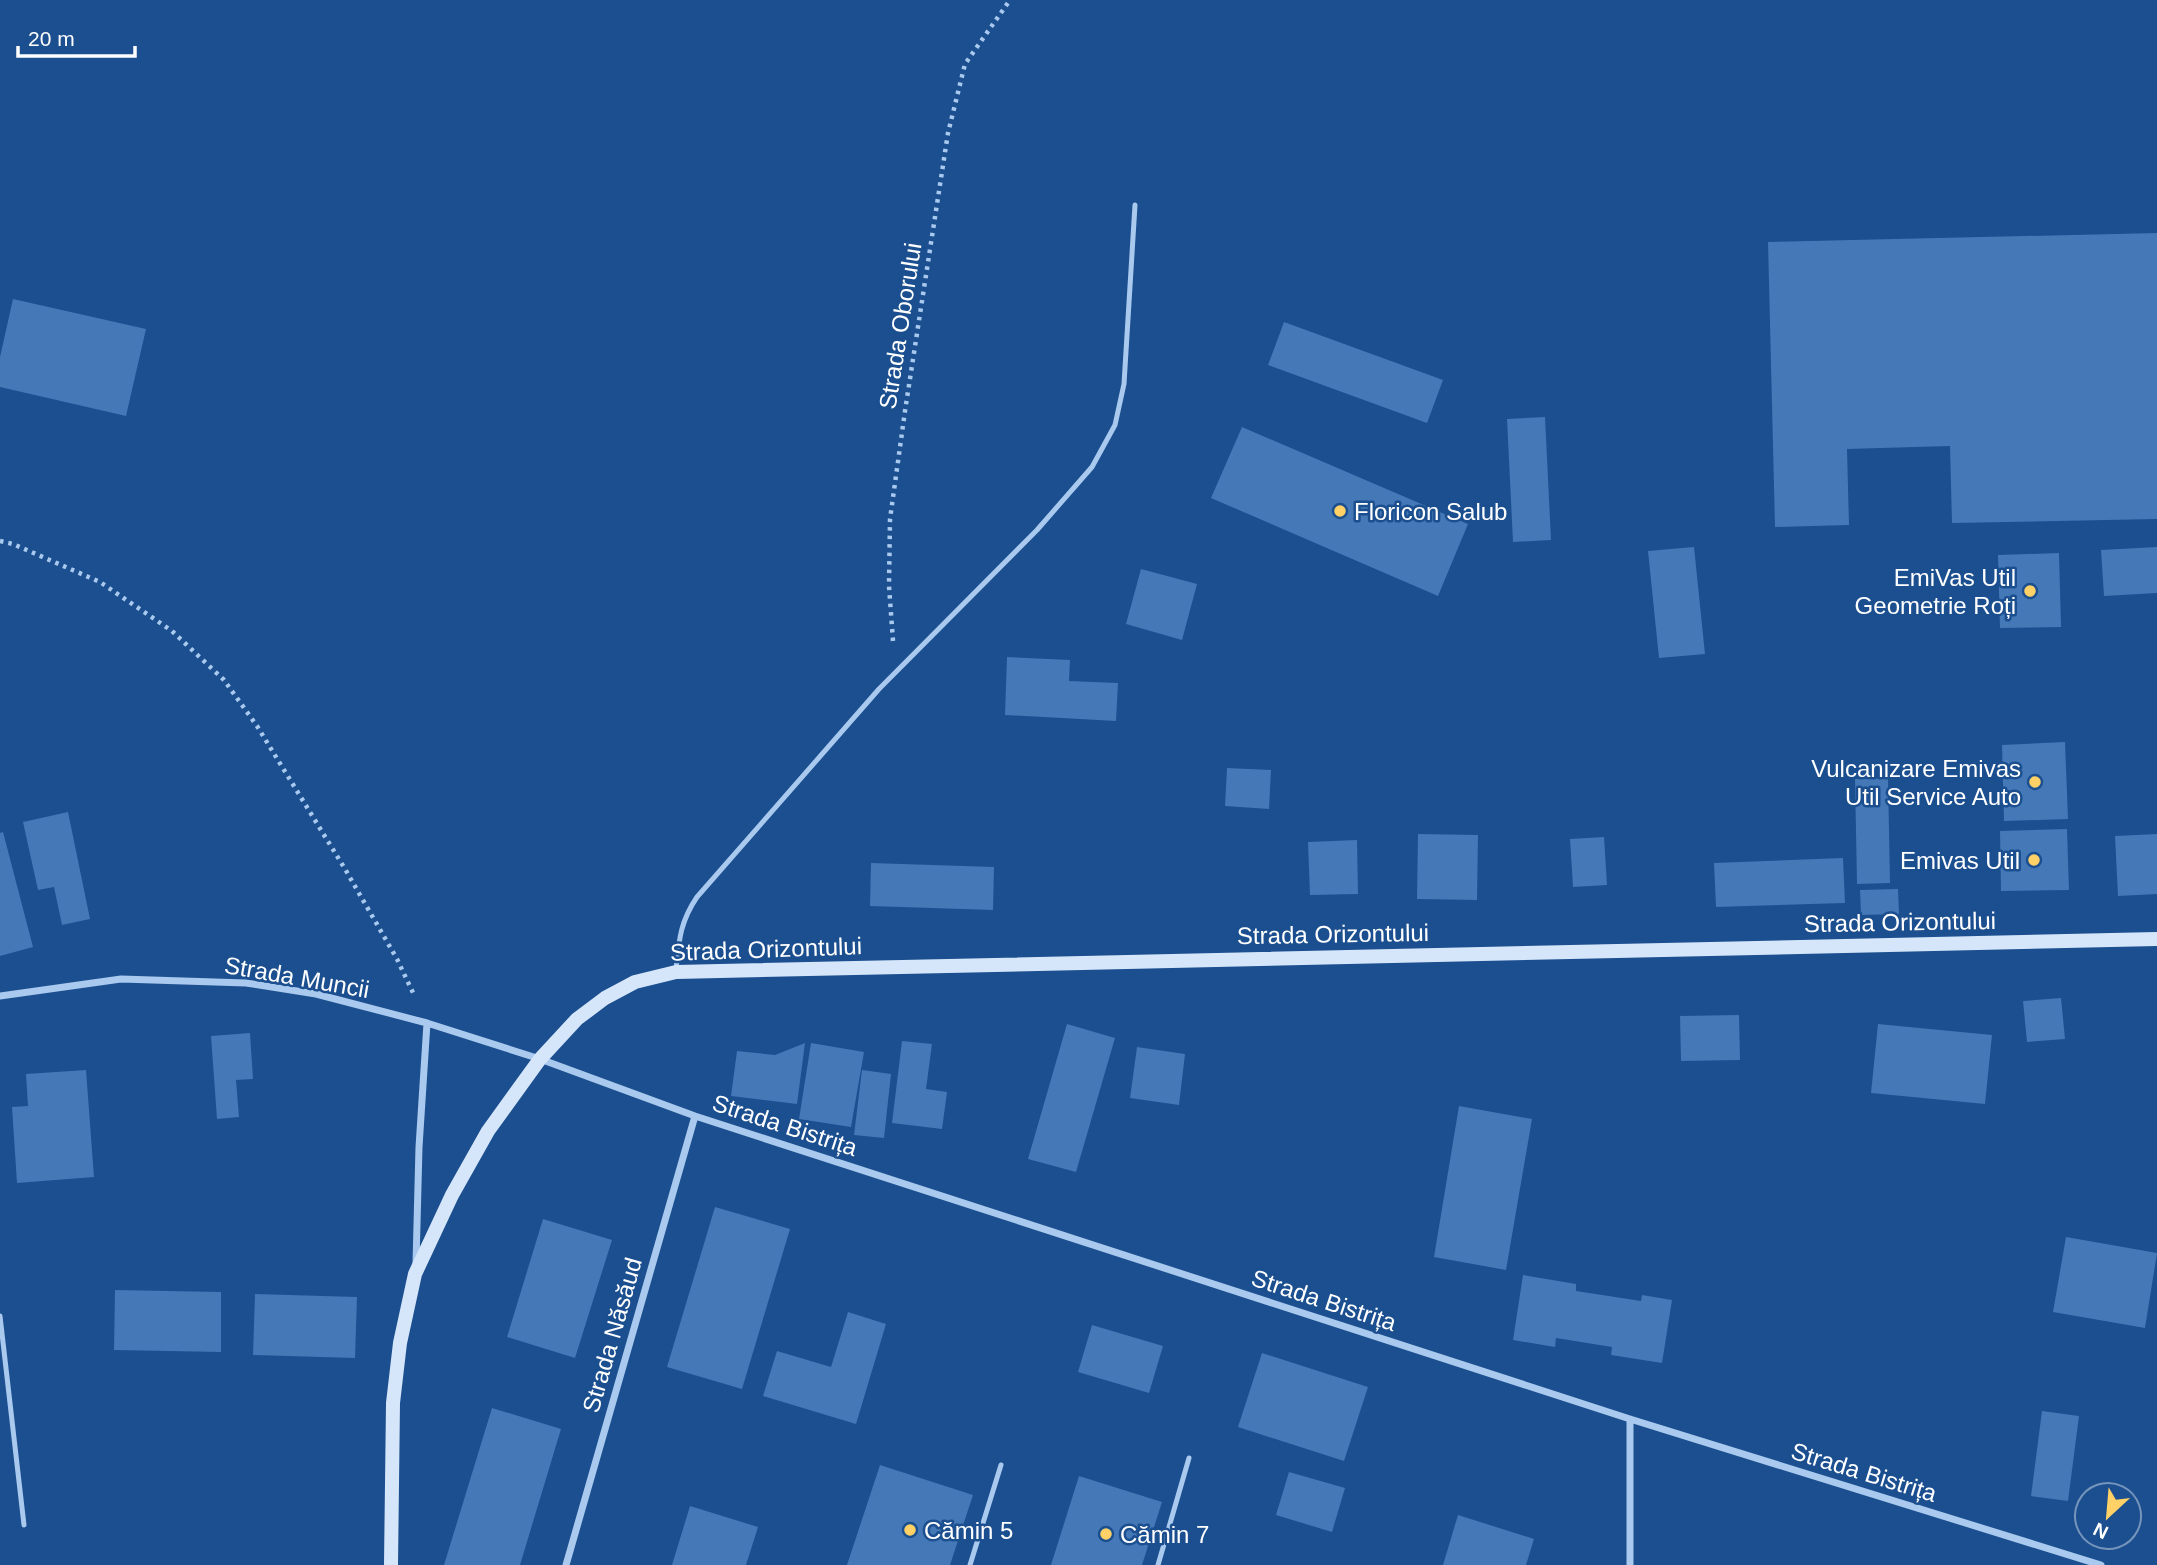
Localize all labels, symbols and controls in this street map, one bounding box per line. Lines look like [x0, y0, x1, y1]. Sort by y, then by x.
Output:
scale bar [18, 14, 135, 58]
text: 20 m [28, 27, 75, 50]
street label: Strada Oborului [874, 241, 926, 411]
place label: Floricon Salub [1354, 498, 1507, 525]
marker: Floricon Salub [1332, 503, 1348, 519]
place label: EmiVas Util Geometrie Roți [1855, 564, 2016, 619]
marker: EmiVas Util Geometrie Roți [2022, 583, 2038, 599]
place label: Vulcanizare Emivas Util Service Auto [1811, 755, 2021, 810]
marker: Vulcanizare Emivas Util Service Auto [2027, 774, 2043, 790]
place label: Emivas Util [1900, 847, 2020, 874]
marker: Emivas Util [2026, 852, 2042, 868]
street label: Strada Orizontului [1804, 907, 1996, 937]
street label: Strada Orizontului [1237, 919, 1429, 949]
street label: Strada Orizontului [670, 932, 862, 966]
street label: Strada Muncii [222, 951, 372, 1003]
street label: Strada Bistrița [709, 1089, 861, 1161]
street label: Strada Năsăud [577, 1254, 647, 1416]
street label: Strada Bistrița [1248, 1264, 1400, 1336]
street label: Strada Bistrița [1788, 1437, 1941, 1507]
north arrow [2073, 1481, 2143, 1551]
place label: Cămin 5 [924, 1517, 1013, 1544]
text: N [2090, 1518, 2112, 1543]
place label: Cămin 7 [1120, 1521, 1209, 1548]
marker: Cămin 5 [902, 1522, 918, 1538]
marker: Cămin 7 [1098, 1526, 1114, 1542]

